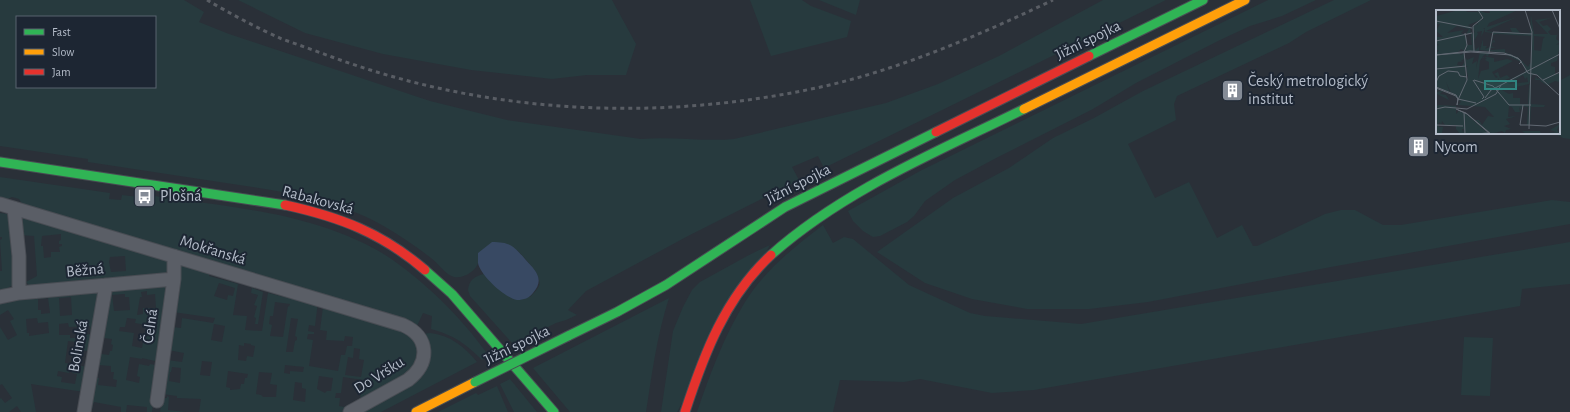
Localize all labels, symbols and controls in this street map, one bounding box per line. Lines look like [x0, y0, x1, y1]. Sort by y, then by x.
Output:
inset map [1436, 10, 1560, 134]
legend [16, 16, 156, 88]
street label: Jižní spojka [1053, 17, 1124, 64]
text: Fast [52, 26, 71, 38]
text: Slow [52, 46, 74, 58]
text: Jam [52, 66, 71, 78]
place label: Český metrologický institut [1248, 71, 1368, 107]
building icon: Český metrologický institut [1219, 77, 1245, 103]
building icon: Nycom [1405, 134, 1431, 160]
place label: Nycom [1434, 139, 1478, 156]
street label: Jižní spojka [763, 161, 834, 208]
bus stop icon: Plošná [131, 183, 157, 209]
street label: Rabakovská [281, 183, 355, 217]
place label: Plošná [160, 188, 202, 204]
street label: Mokřanská [178, 232, 248, 268]
street label: Běžná [65, 260, 105, 280]
street label: Čelná [138, 307, 160, 344]
street label: Bolinská [66, 319, 90, 373]
street label: Jižní spojka [482, 322, 553, 369]
street label: Do Vršku [351, 353, 407, 397]

